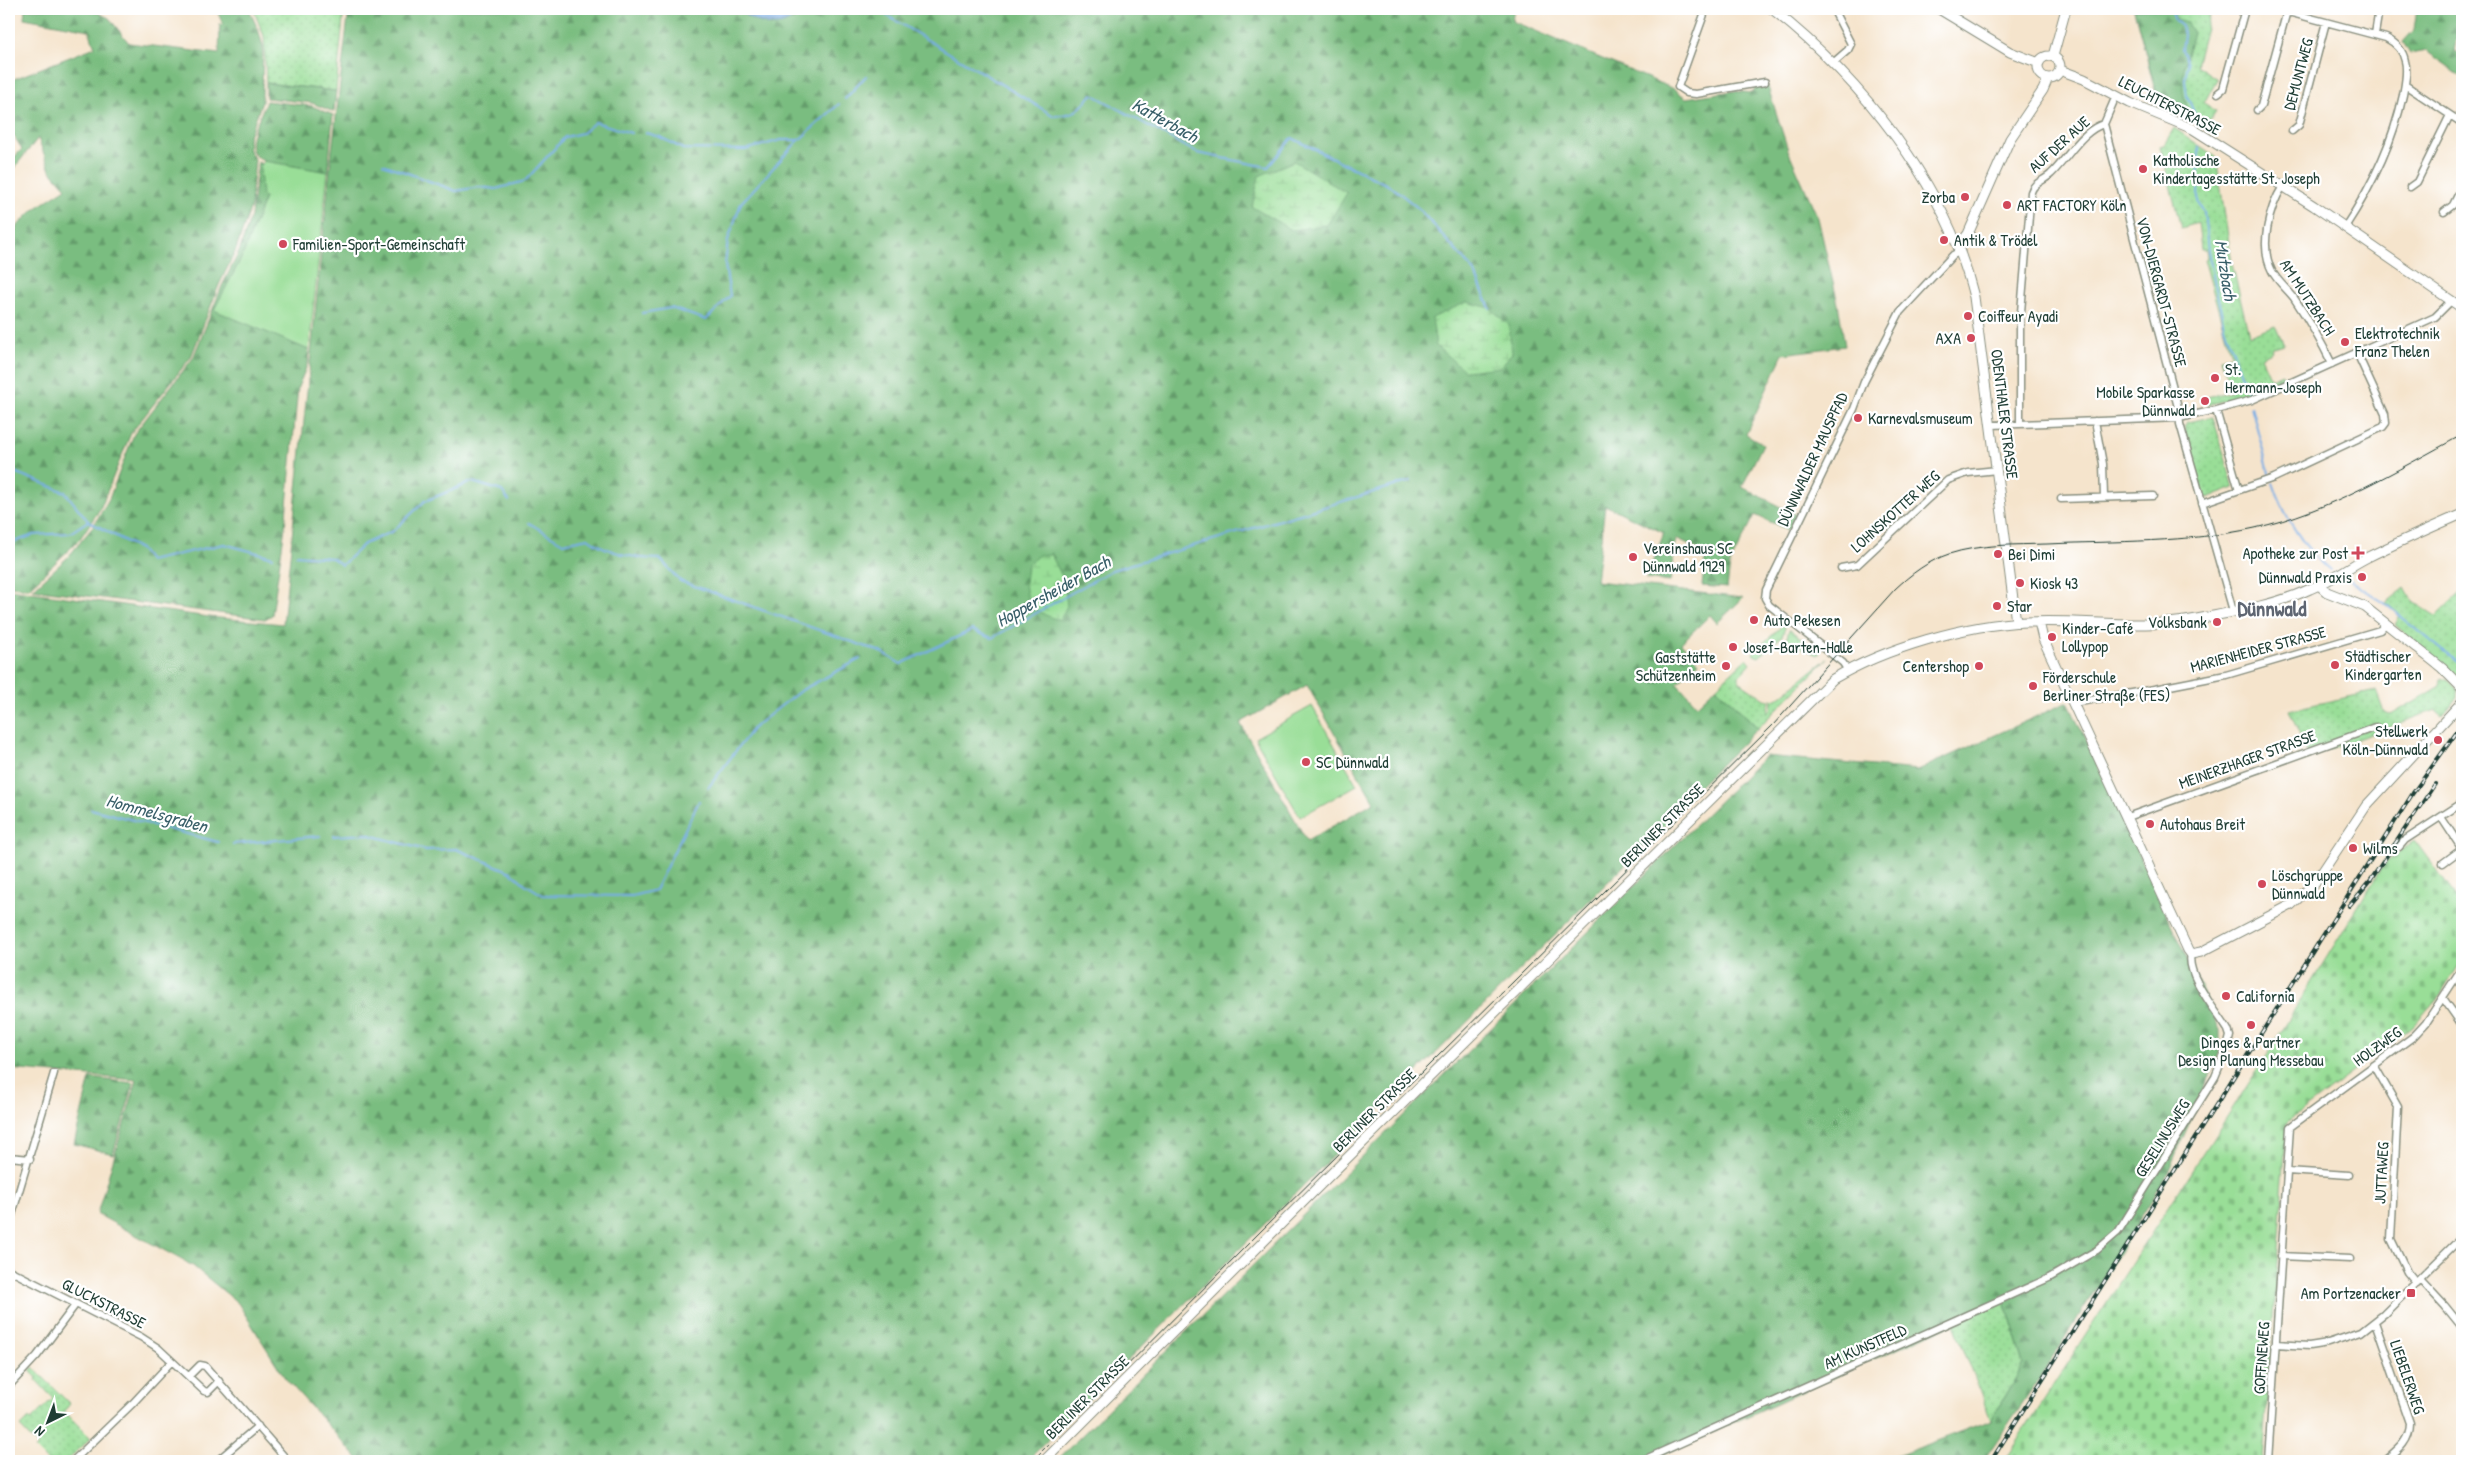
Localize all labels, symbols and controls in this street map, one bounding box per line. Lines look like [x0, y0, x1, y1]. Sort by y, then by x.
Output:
street label: DEMUNTWEG [2278, 35, 2318, 112]
street label: LEUCHTERSTRASSE [2115, 70, 2225, 140]
water label: Katterbach [1127, 92, 1204, 149]
street label: AUF DER AUE [2024, 111, 2094, 177]
place label: Katholische Kindertagesstätte St. Joseph [2153, 149, 2320, 189]
marker: Katholische Kindertagesstätte St. Joseph [2137, 163, 2149, 175]
place label: Zorba [1921, 186, 1955, 208]
marker: Zorba [1959, 191, 1971, 203]
place label: ART FACTORY Köln [2017, 194, 2127, 216]
marker: ART FACTORY Köln [2001, 199, 2013, 211]
street label: VON-DIERGARDT-STRASSE [2131, 215, 2193, 369]
place label: Antik & Trödel [1954, 229, 2038, 251]
place label: Familien-Sport-Gemeinschaft [292, 233, 466, 255]
marker: Antik & Trödel [1938, 234, 1950, 246]
marker: Familien-Sport-Gemeinschaft [277, 238, 289, 250]
water label: Mutzbach [2209, 238, 2243, 303]
street label: AM MUTZBACH [2275, 254, 2341, 340]
place label: Coiffeur Ayadi [1978, 305, 2058, 327]
marker: Coiffeur Ayadi [1962, 310, 1974, 322]
place label: Elektrotechnik Franz Thelen [2354, 322, 2440, 362]
place label: AXA [1936, 327, 1961, 349]
marker: AXA [1965, 332, 1977, 344]
marker: Elektrotechnik Franz Thelen [2339, 336, 2351, 348]
street label: ODENTHALER STRASSE [1986, 348, 2024, 480]
place label: St. Hermann-Joseph [2225, 358, 2322, 398]
marker: St. Hermann-Joseph [2209, 372, 2221, 384]
place label: Mobile Sparkasse Dünnwald [2096, 381, 2196, 421]
street label: DÜNNWALDER MAUSPFAD [1771, 388, 1853, 529]
marker: Mobile Sparkasse Dünnwald [2199, 395, 2211, 407]
place label: Karnevalsmuseum [1868, 407, 1973, 429]
marker: Karnevalsmuseum [1852, 412, 1864, 424]
street label: LOHNSKOTTER WEG [1846, 465, 1945, 557]
place label: Vereinshaus SC Dünnwald 1929 [1643, 537, 1733, 577]
place label: Apotheke zur Post [2243, 542, 2348, 564]
place label: Bei Dimi [2008, 543, 2055, 565]
marker: Apotheke zur Post [2352, 547, 2364, 559]
marker: Bei Dimi [1992, 548, 2004, 560]
water label: Hoppersheider Bach [991, 549, 1116, 633]
marker: Vereinshaus SC Dünnwald 1929 [1627, 551, 1639, 563]
place label: Dünnwald Praxis [2259, 566, 2352, 588]
marker: Dünnwald Praxis [2356, 571, 2368, 583]
place label: Kiosk 43 [2030, 572, 2078, 594]
marker: Kiosk 43 [2014, 577, 2026, 589]
district label: Dünnwald [2237, 594, 2307, 623]
place label: Star [2007, 595, 2032, 617]
marker: Star [1991, 600, 2003, 612]
place label: Auto Pekesen [1764, 609, 1841, 631]
place label: Volksbank [2148, 611, 2207, 633]
marker: Auto Pekesen [1748, 614, 1760, 626]
marker: Volksbank [2211, 616, 2223, 628]
place label: Kinder-Café Lollypop [2062, 617, 2134, 657]
street label: MARIENHEIDER STRASSE [2188, 620, 2328, 678]
marker: Kinder-Café Lollypop [2046, 631, 2058, 643]
place label: Josef-Barten-Halle [1743, 636, 1854, 658]
marker: Josef-Barten-Halle [1727, 641, 1739, 653]
place label: Städtischer Kindergarten [2345, 645, 2422, 685]
place label: Gaststätte Schützenheim [1636, 646, 1717, 686]
place label: Centershop [1902, 655, 1969, 677]
marker: Städtischer Kindergarten [2329, 659, 2341, 671]
marker: Gaststätte Schützenheim [1720, 660, 1732, 672]
marker: Centershop [1973, 660, 1985, 672]
place label: Förderschule Berliner Straße (FES) [2042, 666, 2170, 706]
marker: Förderschule Berliner Straße (FES) [2027, 680, 2039, 692]
place label: Stellwerk Köln-Dünnwald [2343, 720, 2428, 760]
street label: MEINERZHAGER STRASSE [2176, 724, 2318, 794]
marker: Stellwerk Köln-Dünnwald [2432, 734, 2444, 746]
place label: SC Dünnwald [1316, 751, 1388, 773]
marker: SC Dünnwald [1300, 756, 1312, 768]
street label: BERLINER STRASSE [1615, 778, 1709, 872]
water label: Hommelsgraben [104, 787, 212, 839]
place label: Autohaus Breit [2160, 813, 2246, 835]
marker: Autohaus Breit [2144, 818, 2156, 830]
place label: Wilms [2363, 837, 2398, 859]
marker: Wilms [2347, 842, 2359, 854]
place label: Löschgruppe Dünnwald [2272, 864, 2344, 904]
marker: Löschgruppe Dünnwald [2256, 878, 2268, 890]
place label: California [2236, 985, 2294, 1007]
marker: California [2220, 990, 2232, 1002]
marker: Dinges & Partner Design Planung Messebau [2245, 1019, 2257, 1031]
street label: HOLZWEG [2348, 1021, 2406, 1071]
place label: Dinges & Partner Design Planung Messebau [2178, 1031, 2324, 1071]
street label: BERLINER STRASSE [1327, 1063, 1421, 1157]
street label: GESELINUSWEG [2129, 1095, 2195, 1181]
street label: JUTTAWEG [2368, 1141, 2394, 1205]
street label: GLUCKSTRASSE [58, 1272, 150, 1334]
place label: Am Portzenacker [2301, 1282, 2401, 1304]
marker: Am Portzenacker [2405, 1287, 2417, 1299]
street label: AM KUNSTFELD [1820, 1318, 1910, 1374]
street label: GOFFINEWEG [2247, 1321, 2275, 1395]
street label: LIEBELERWEG [2385, 1337, 2431, 1417]
street label: BERLINER STRASSE [1040, 1350, 1134, 1444]
north arrow [22, 1398, 72, 1448]
text: N [29, 1422, 48, 1442]

